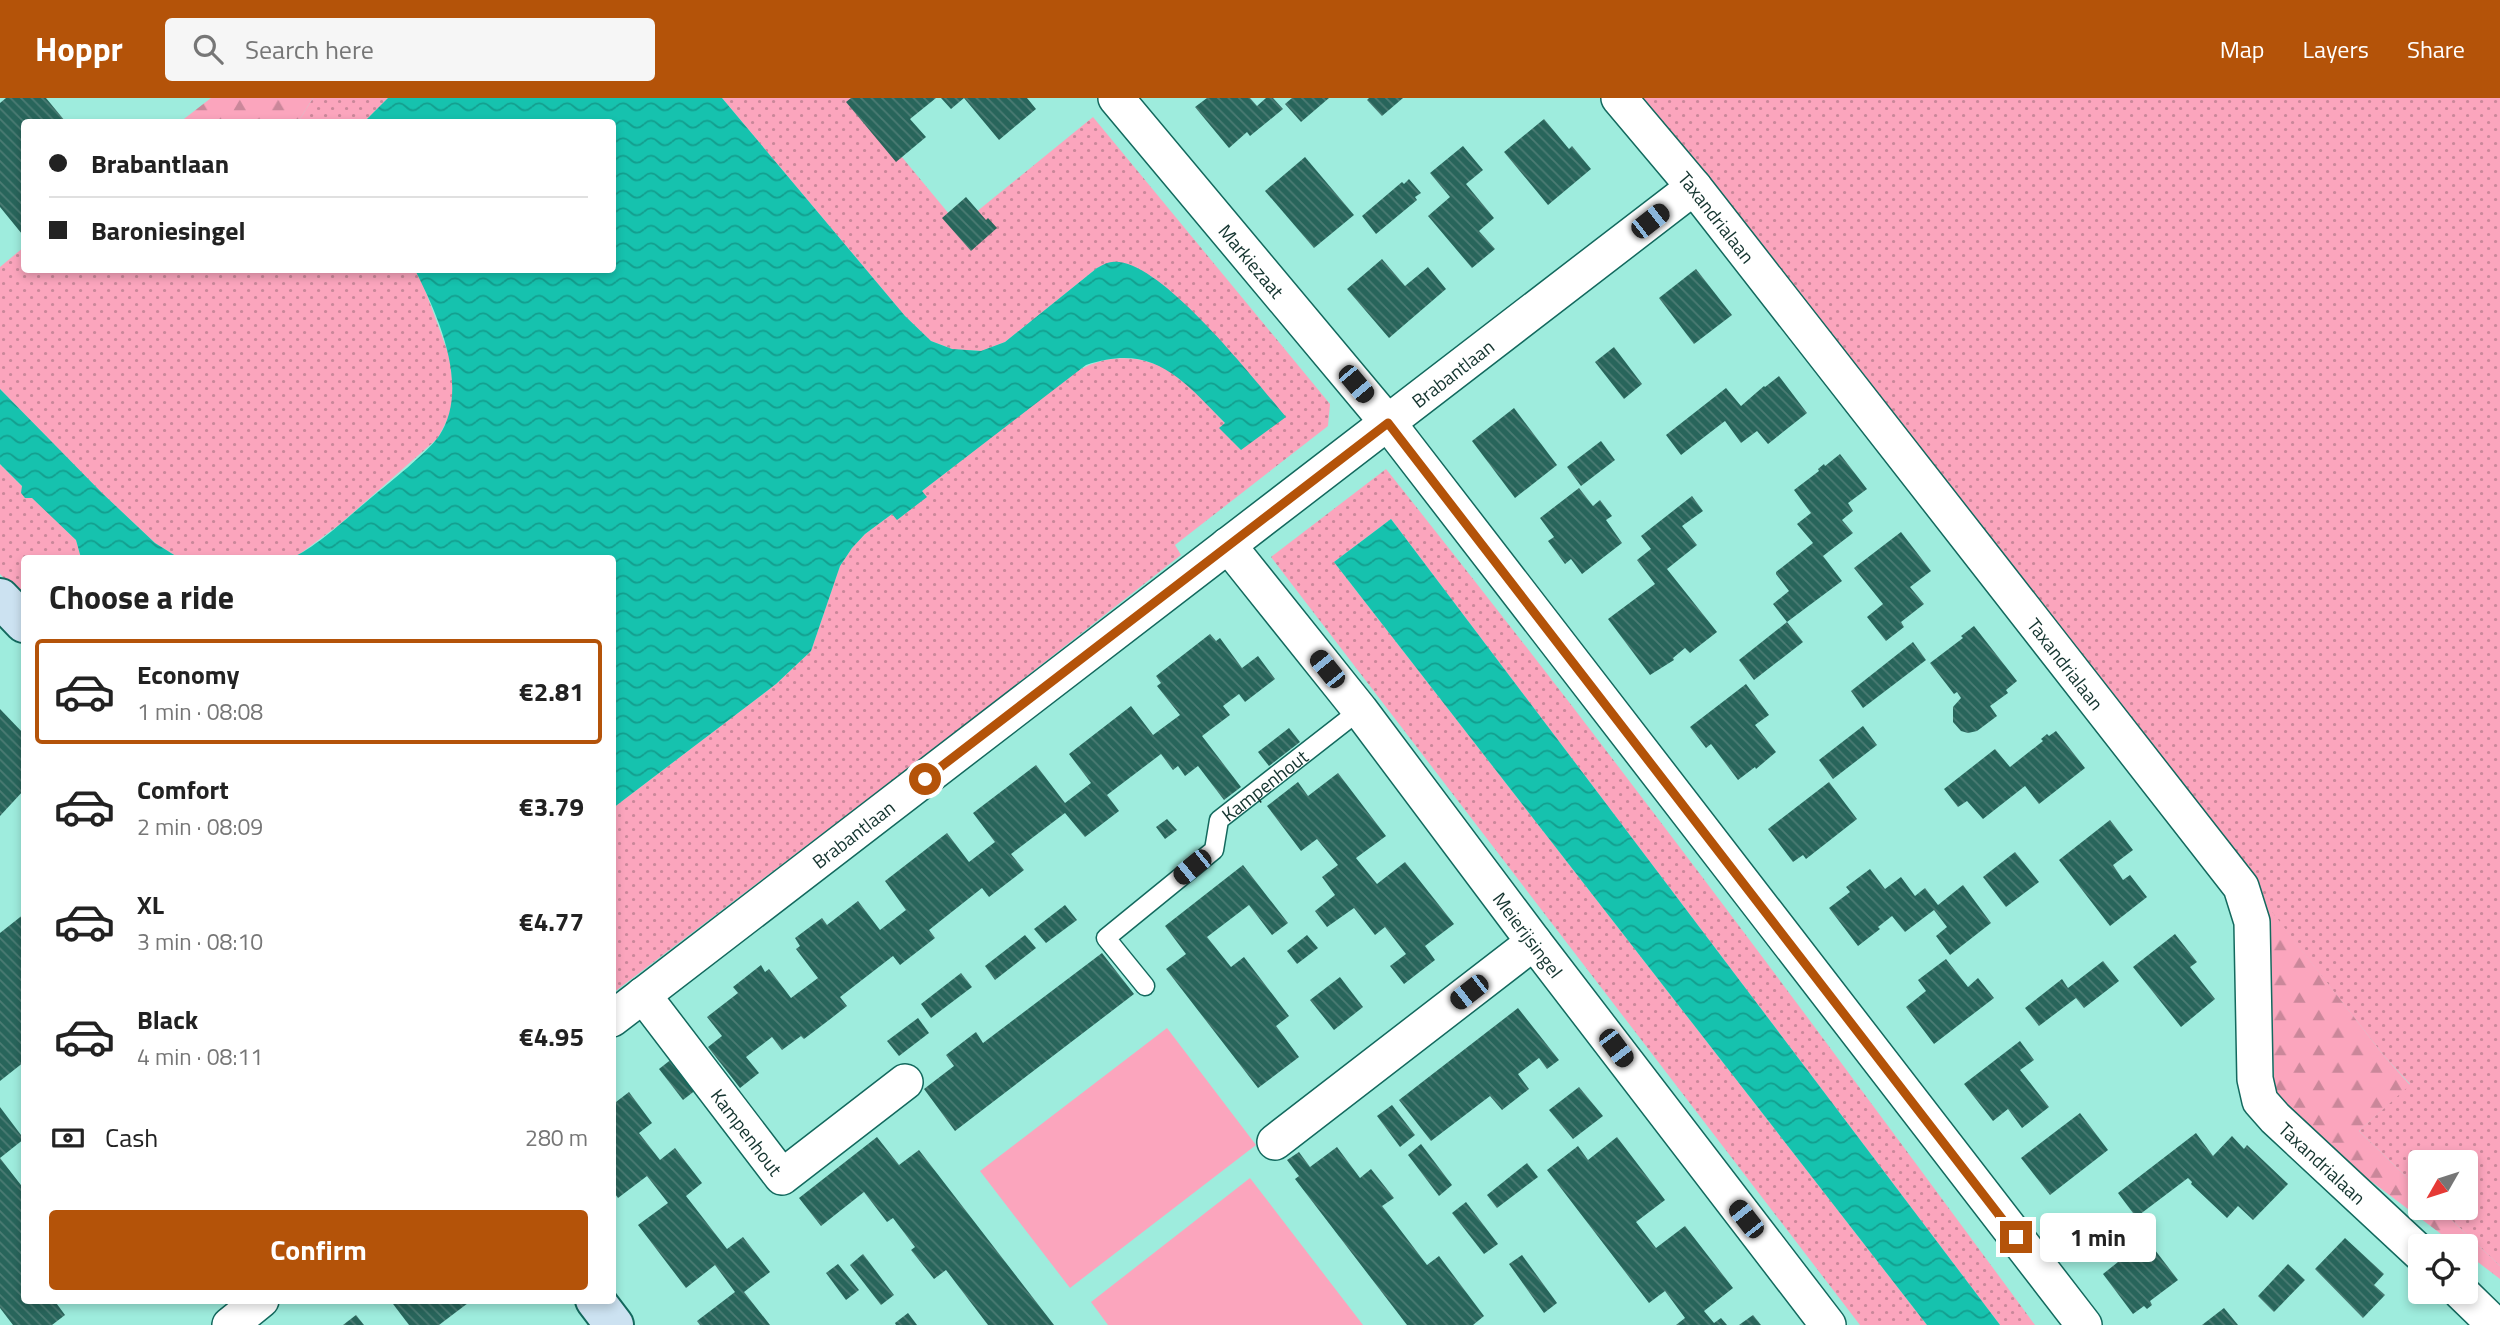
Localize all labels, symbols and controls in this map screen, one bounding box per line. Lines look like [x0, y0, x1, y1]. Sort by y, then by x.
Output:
search box [165, 18, 655, 81]
text: Hoppr [35, 24, 123, 74]
icon: search [189, 30, 227, 68]
text: Search here [245, 30, 374, 69]
text: Map [2220, 31, 2265, 67]
text: Layers [2303, 31, 2369, 67]
text: Share [2407, 31, 2465, 67]
text: Brabantlaan [91, 144, 229, 183]
street label: Taxandrialaan [1672, 164, 1762, 269]
car [1627, 200, 1674, 242]
text: Baroniesingel [91, 211, 246, 250]
street label: Markiezaat [1212, 217, 1292, 304]
street label: Brabantlaan [1405, 332, 1500, 414]
car [1335, 361, 1378, 407]
text: Choose a ride [49, 573, 234, 621]
street label: Taxandrialaan [2021, 611, 2112, 716]
car [1306, 646, 1349, 692]
text: Economy [137, 655, 239, 694]
icon: car [53, 660, 116, 723]
text: €2.81 [519, 672, 584, 711]
text: 1 min · 08:08 [137, 694, 263, 729]
street label: Kampenhout [1215, 741, 1314, 828]
route start [909, 763, 941, 795]
text: Comfort [137, 770, 229, 809]
icon: car [53, 775, 116, 838]
text: €3.79 [519, 787, 584, 826]
street label: Brabantlaan [805, 792, 901, 875]
text: 2 min · 08:09 [137, 809, 263, 844]
car [1170, 846, 1215, 888]
text: XL [137, 885, 164, 924]
street label: Meierijsingel [1486, 885, 1571, 984]
icon: car [53, 890, 116, 953]
text: €4.77 [519, 902, 584, 941]
text: 3 min · 08:10 [137, 924, 263, 959]
car [1446, 971, 1493, 1013]
text: Black [137, 1000, 198, 1039]
icon: car [53, 1005, 116, 1068]
text: €4.95 [519, 1017, 584, 1056]
car [1595, 1025, 1638, 1071]
text: 4 min · 08:11 [137, 1039, 263, 1074]
street label: Kampenhout [705, 1082, 790, 1182]
street label: Taxandrialaan [2273, 1114, 2373, 1211]
text: Cash [105, 1118, 158, 1157]
icon: cash [49, 1119, 87, 1157]
text: 280 m [525, 1120, 588, 1155]
north arrow [2408, 1150, 2478, 1220]
map controls [2408, 1150, 2478, 1304]
car [1725, 1196, 1768, 1242]
button: Confirm [49, 1210, 588, 1290]
callout: 1 min [2040, 1212, 2156, 1262]
text: 1 min [2070, 1220, 2126, 1255]
route end [2000, 1221, 2032, 1253]
button: locate [2408, 1234, 2478, 1304]

